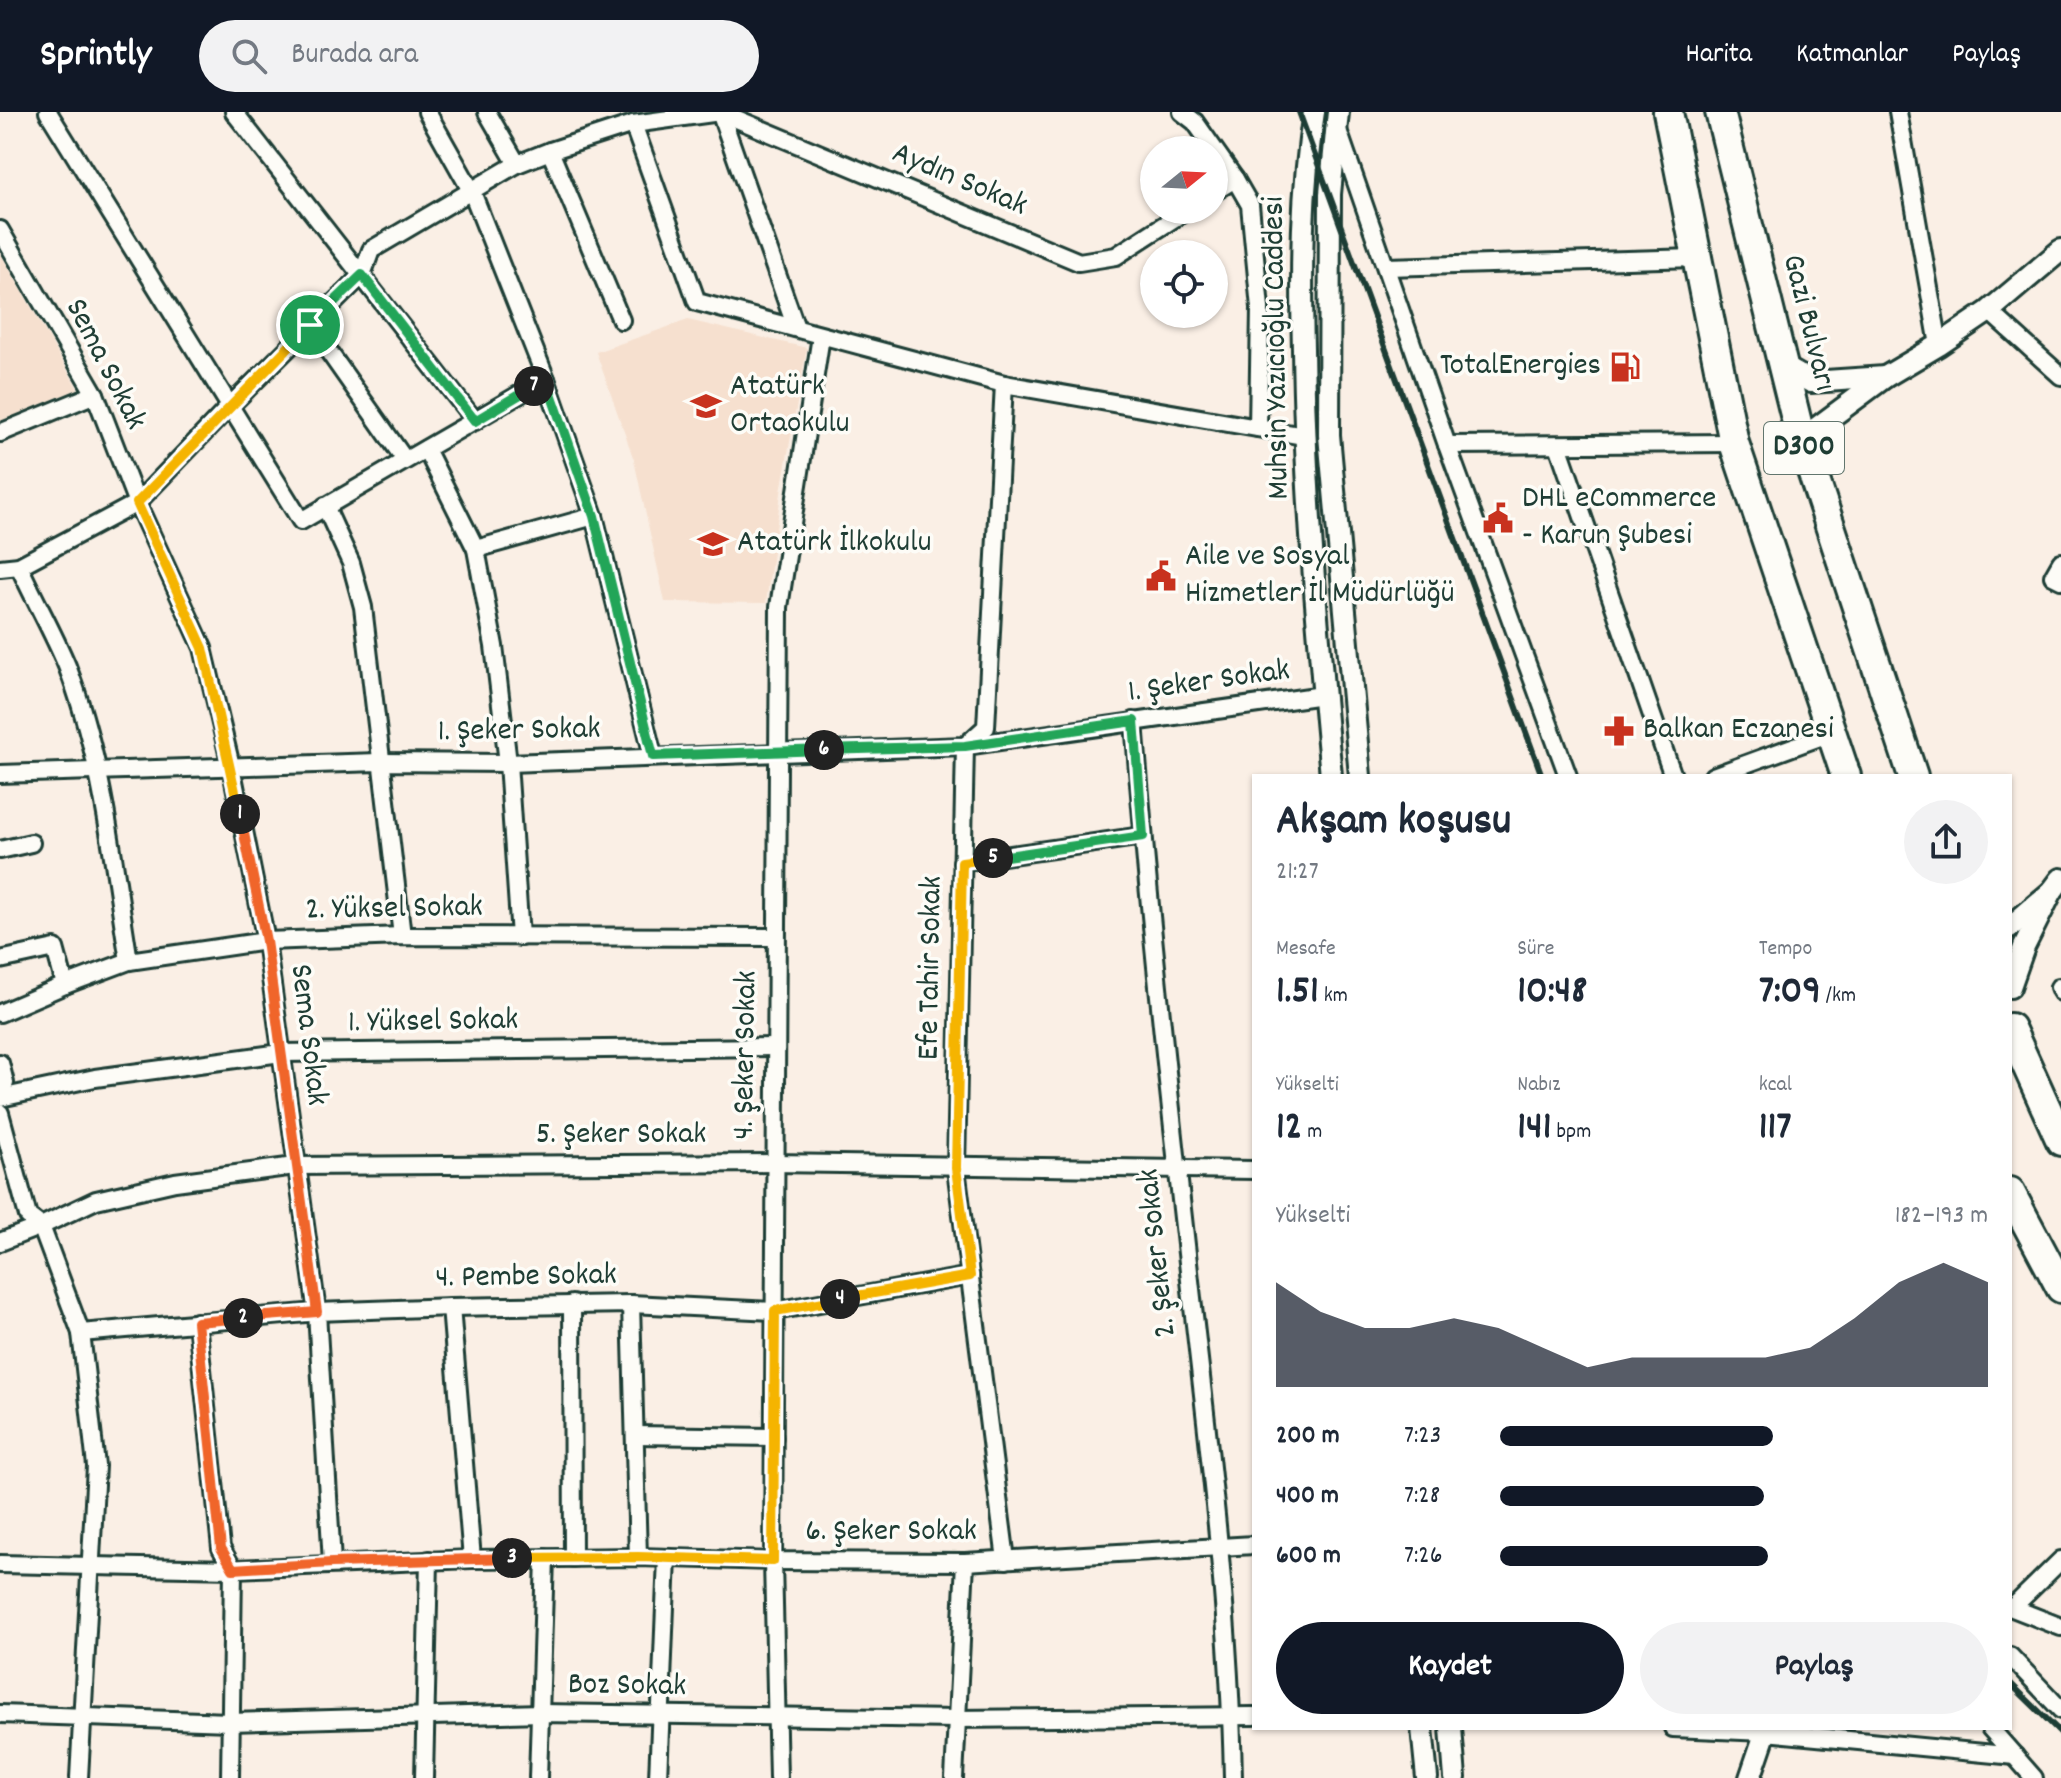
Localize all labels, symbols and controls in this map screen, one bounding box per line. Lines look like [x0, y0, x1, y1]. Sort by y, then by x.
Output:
search box [199, 20, 759, 92]
text: Sprintly [40, 29, 151, 84]
icon: search [227, 34, 271, 78]
text: Burada ara [291, 35, 418, 78]
text: Harita [1686, 36, 1752, 76]
text: Katmanlar [1796, 36, 1908, 76]
text: Paylaş [1952, 36, 2021, 76]
street label: Aydın Sokak [884, 132, 1034, 230]
north arrow [1140, 136, 1228, 224]
map controls [1140, 136, 1228, 328]
street label: Muhsin Yazıcıoğlu Caddesi [1252, 196, 1304, 500]
button: locate [1140, 240, 1228, 328]
street label: Gazi Bulvarı [1768, 250, 1846, 396]
street label: Sema Sokak [51, 291, 157, 439]
pin [276, 291, 344, 359]
icon: arrive [288, 303, 332, 347]
place label: TotalEnergies [1440, 344, 1601, 390]
fuel station icon: TotalEnergies [1608, 350, 1642, 384]
place label: Atatürk Ortaokulu [730, 365, 850, 448]
pin: 7 [514, 366, 554, 406]
text: 7 [530, 370, 538, 401]
school or university icon: Atatürk Ortaokulu [689, 389, 723, 423]
road number: D300 [1764, 422, 1844, 474]
place label: DHL eCommerce - Karun Şubesi [1522, 477, 1716, 560]
public building icon: DHL eCommerce - Karun Şubesi [1481, 501, 1515, 535]
place label: Atatürk İlkokulu [737, 521, 931, 567]
school or university icon: Atatürk İlkokulu [696, 527, 730, 561]
place label: Aile ve Sosyal Hizmetler İl Müdürlüğü [1185, 535, 1455, 618]
public building icon: Aile ve Sosyal Hizmetler İl Müdürlüğü [1144, 559, 1178, 593]
street label: 1. Şeker Sokak [1125, 649, 1293, 717]
street label: 1. Şeker Sokak [437, 708, 601, 756]
place label: Balkan Eczanesi [1643, 708, 1834, 754]
pharmacy icon: Balkan Eczanesi [1602, 714, 1636, 748]
pin: 6 [804, 730, 844, 770]
text: 6 [819, 734, 829, 765]
text: Akşam koşusu [1276, 792, 1511, 855]
pin: 1 [220, 794, 260, 834]
text: 1 [238, 798, 242, 829]
button: share [1904, 800, 1988, 884]
pin: 5 [973, 838, 1013, 878]
text: 5 [988, 842, 998, 873]
text: 21:27 [1276, 854, 1319, 891]
street label: Efe Tahir Sokak [907, 875, 957, 1061]
street label: 2. Yüksel Sokak [305, 885, 483, 935]
text: Mesafe [1276, 934, 1336, 965]
text: Süre [1517, 934, 1554, 965]
text: Tempo [1759, 934, 1812, 965]
street label: Sema Sokak [276, 962, 338, 1108]
text: 1.51 [1276, 965, 1319, 1022]
text: 10:48 [1517, 965, 1587, 1022]
text: 7:09 [1759, 965, 1821, 1022]
street label: 4. Şeker Sokak [723, 970, 771, 1140]
text: km [1319, 981, 1348, 1012]
text: /km [1821, 981, 1856, 1012]
street label: 1. Yüksel Sokak [347, 999, 519, 1047]
text: Yükselti [1276, 1070, 1339, 1101]
text: Nabız [1517, 1070, 1560, 1101]
text: kcal [1759, 1070, 1792, 1101]
text: 12 [1276, 1101, 1302, 1158]
text: 141 [1517, 1101, 1551, 1158]
text: 117 [1759, 1101, 1792, 1158]
street label: 5. Şeker Sokak [536, 1113, 706, 1159]
text: m [1302, 1117, 1322, 1148]
text: bpm [1551, 1117, 1591, 1148]
street label: 2. Şeker Sokak [1127, 1166, 1191, 1340]
text: Yükselti [1276, 1198, 1350, 1235]
text: 182–193 m [1895, 1198, 1988, 1235]
street label: 4. Pembe Sokak [435, 1253, 617, 1303]
pin: 4 [820, 1279, 860, 1319]
text: 4 [835, 1283, 845, 1314]
pin: 2 [223, 1298, 263, 1338]
text: 2 [238, 1302, 248, 1333]
text: 200 m [1276, 1418, 1340, 1455]
text: 7:23 [1404, 1418, 1441, 1455]
text: 400 m [1276, 1478, 1339, 1515]
text: 7:28 [1404, 1478, 1440, 1515]
street label: 6. Şeker Sokak [805, 1510, 977, 1556]
pin: 3 [492, 1538, 532, 1578]
text: 600 m [1276, 1538, 1341, 1575]
text: 7:26 [1404, 1538, 1442, 1575]
text: 3 [507, 1542, 517, 1573]
button: Kaydet [1276, 1622, 1624, 1714]
button: Paylaş [1640, 1622, 1988, 1714]
street label: Boz Sokak [567, 1663, 687, 1711]

